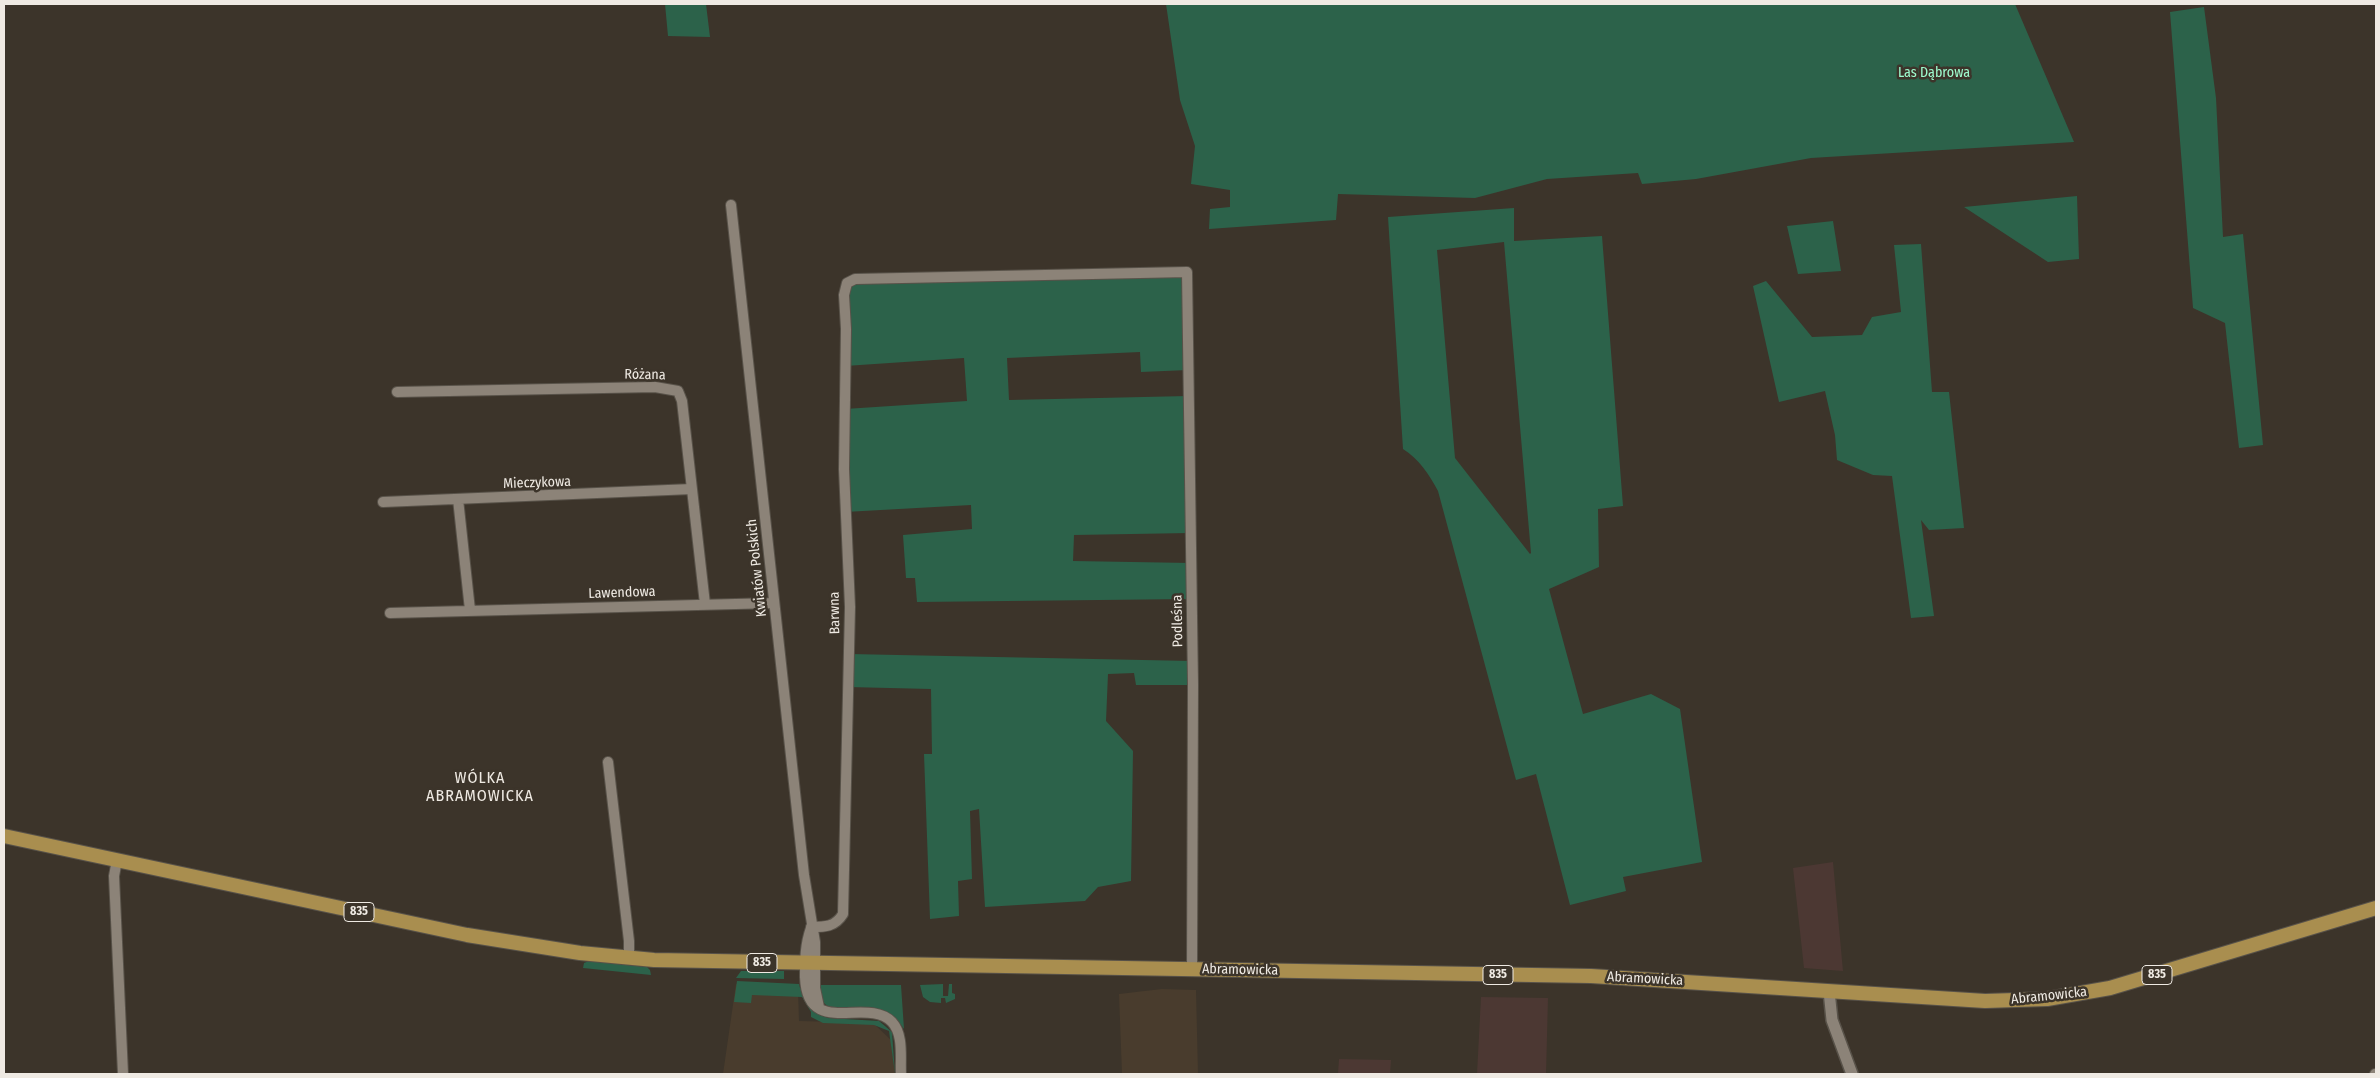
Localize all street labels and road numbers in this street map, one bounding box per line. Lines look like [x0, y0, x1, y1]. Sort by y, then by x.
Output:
street label: Różana [624, 366, 666, 384]
street label: Mieczykowa [503, 473, 571, 493]
street label: Kwiatów Polskich [743, 518, 771, 618]
street label: Lawendowa [588, 583, 656, 603]
street label: Barwna [826, 591, 844, 635]
street label: Podleśna [1169, 595, 1187, 647]
road number: 835 [344, 902, 374, 922]
road number: 835 [747, 954, 777, 972]
street label: Abramowicka [1202, 961, 1278, 979]
road number: 835 [1483, 966, 1513, 984]
road number: 835 [2142, 966, 2172, 984]
street label: Abramowicka [1607, 969, 1683, 989]
street label: Abramowicka [2010, 984, 2088, 1008]

